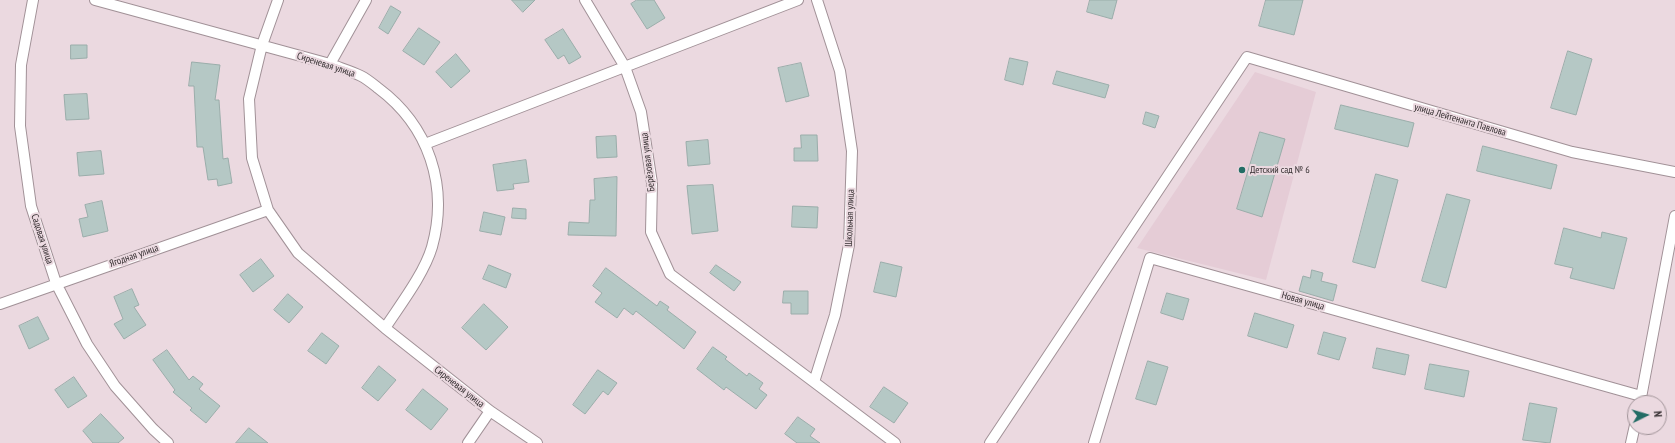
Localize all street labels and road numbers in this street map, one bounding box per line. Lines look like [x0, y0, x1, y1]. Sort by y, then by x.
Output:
street label: Сиреневая улица [295, 50, 357, 80]
street label: улица Лейтенанта Павлова [1413, 101, 1507, 139]
street label: Берёзовая улица [638, 132, 658, 192]
street label: Школьная улица [843, 189, 857, 247]
street label: Садовая улица [28, 213, 56, 265]
street label: Ягодная улица [108, 242, 160, 270]
street label: Новая улица [1280, 289, 1326, 313]
street label: Сиреневая улица [431, 364, 487, 410]

